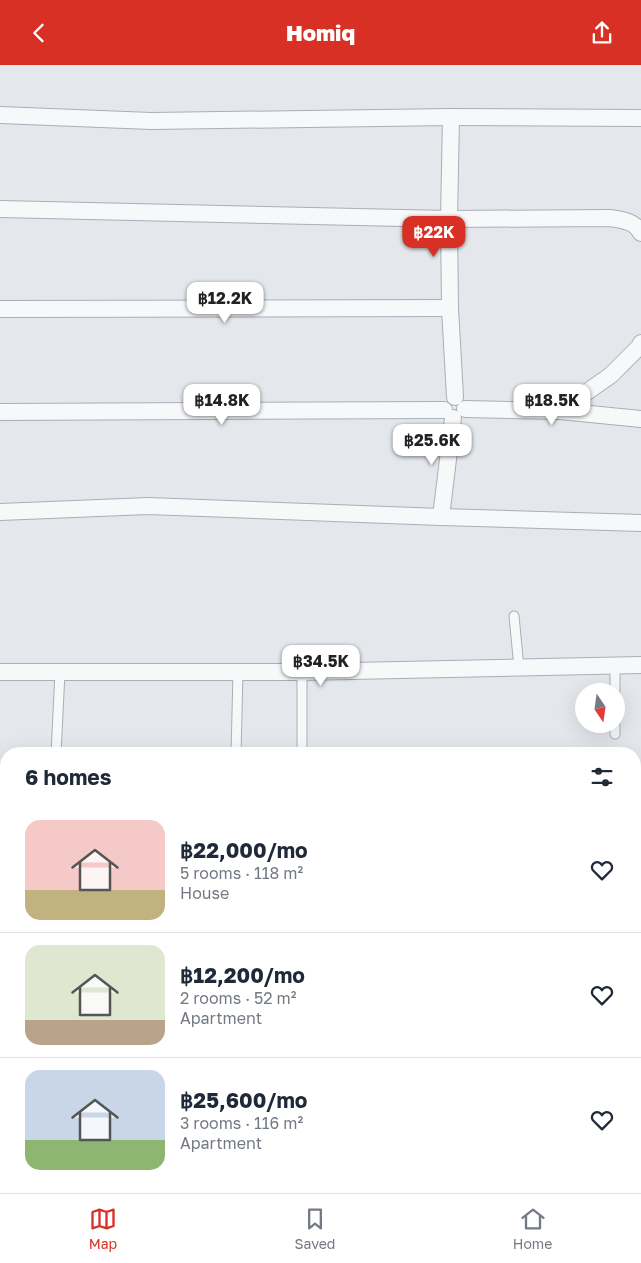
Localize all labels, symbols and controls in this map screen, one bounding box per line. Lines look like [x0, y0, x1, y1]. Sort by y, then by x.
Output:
icon: back [25, 19, 53, 47]
text: Homiq [286, 19, 355, 46]
icon: share [588, 19, 616, 47]
pin: ฿22K [404, 215, 464, 258]
text: ฿22K [413, 222, 455, 242]
pin: ฿12.2K [184, 281, 266, 324]
text: ฿12.2K [198, 288, 252, 308]
pin: ฿14.8K [181, 383, 263, 426]
pin: ฿18.5K [511, 383, 593, 426]
text: ฿14.8K [194, 390, 250, 410]
text: ฿18.5K [524, 390, 580, 410]
pin: ฿25.6K [391, 423, 473, 466]
text: ฿25.6K [404, 430, 460, 450]
pin: ฿34.5K [280, 645, 362, 687]
text: ฿34.5K [293, 651, 349, 671]
north arrow [575, 683, 625, 733]
map controls [575, 683, 625, 733]
icon: filters [588, 763, 616, 791]
text: 6 homes [25, 764, 111, 790]
text: ฿22,000/mo [180, 837, 308, 863]
icon: home [65, 840, 125, 900]
icon: heart [588, 856, 616, 884]
text: 5 rooms · 118 m² [180, 863, 303, 883]
text: House [180, 883, 229, 903]
text: ฿12,200/mo [180, 962, 305, 988]
icon: home [65, 965, 125, 1025]
icon: heart [588, 981, 616, 1009]
text: 2 rooms · 52 m² [180, 988, 296, 1008]
text: Apartment [180, 1008, 262, 1028]
text: ฿25,600/mo [180, 1087, 307, 1113]
icon: home [65, 1090, 125, 1150]
icon: heart [588, 1106, 616, 1134]
text: 3 rooms · 116 m² [180, 1113, 303, 1133]
text: Apartment [180, 1133, 262, 1153]
tab: Map [89, 1205, 117, 1252]
tab: Saved [295, 1205, 335, 1252]
tab: Home [513, 1205, 552, 1252]

